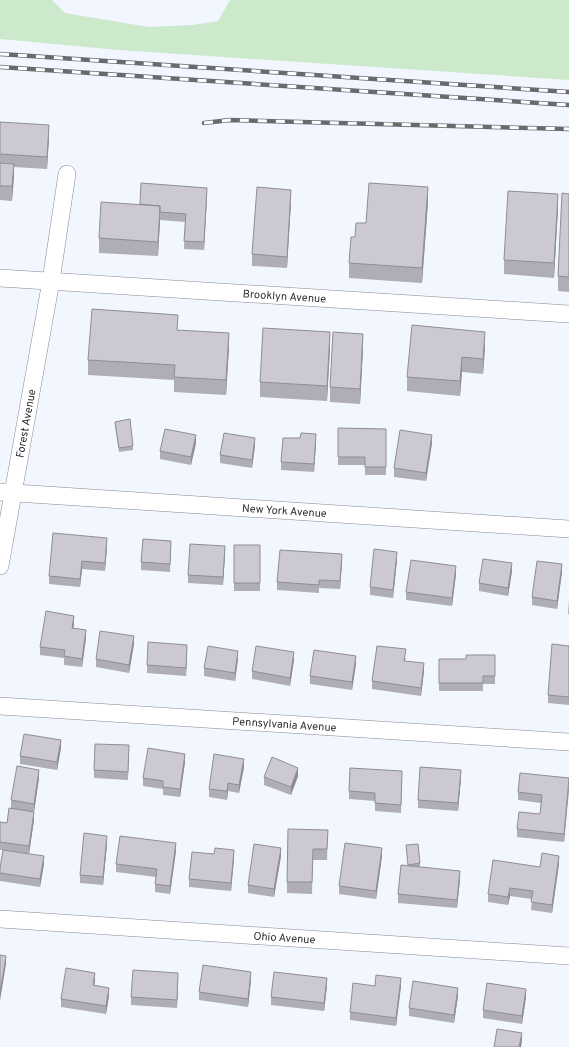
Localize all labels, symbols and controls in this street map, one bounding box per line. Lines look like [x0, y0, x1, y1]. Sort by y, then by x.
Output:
street label: Brooklyn Avenue [242, 287, 327, 307]
street label: Forest Avenue [14, 388, 40, 459]
street label: New York Avenue [242, 502, 327, 521]
street label: Pennsylvania Avenue [232, 715, 337, 735]
street label: Ohio Avenue [253, 929, 316, 947]

